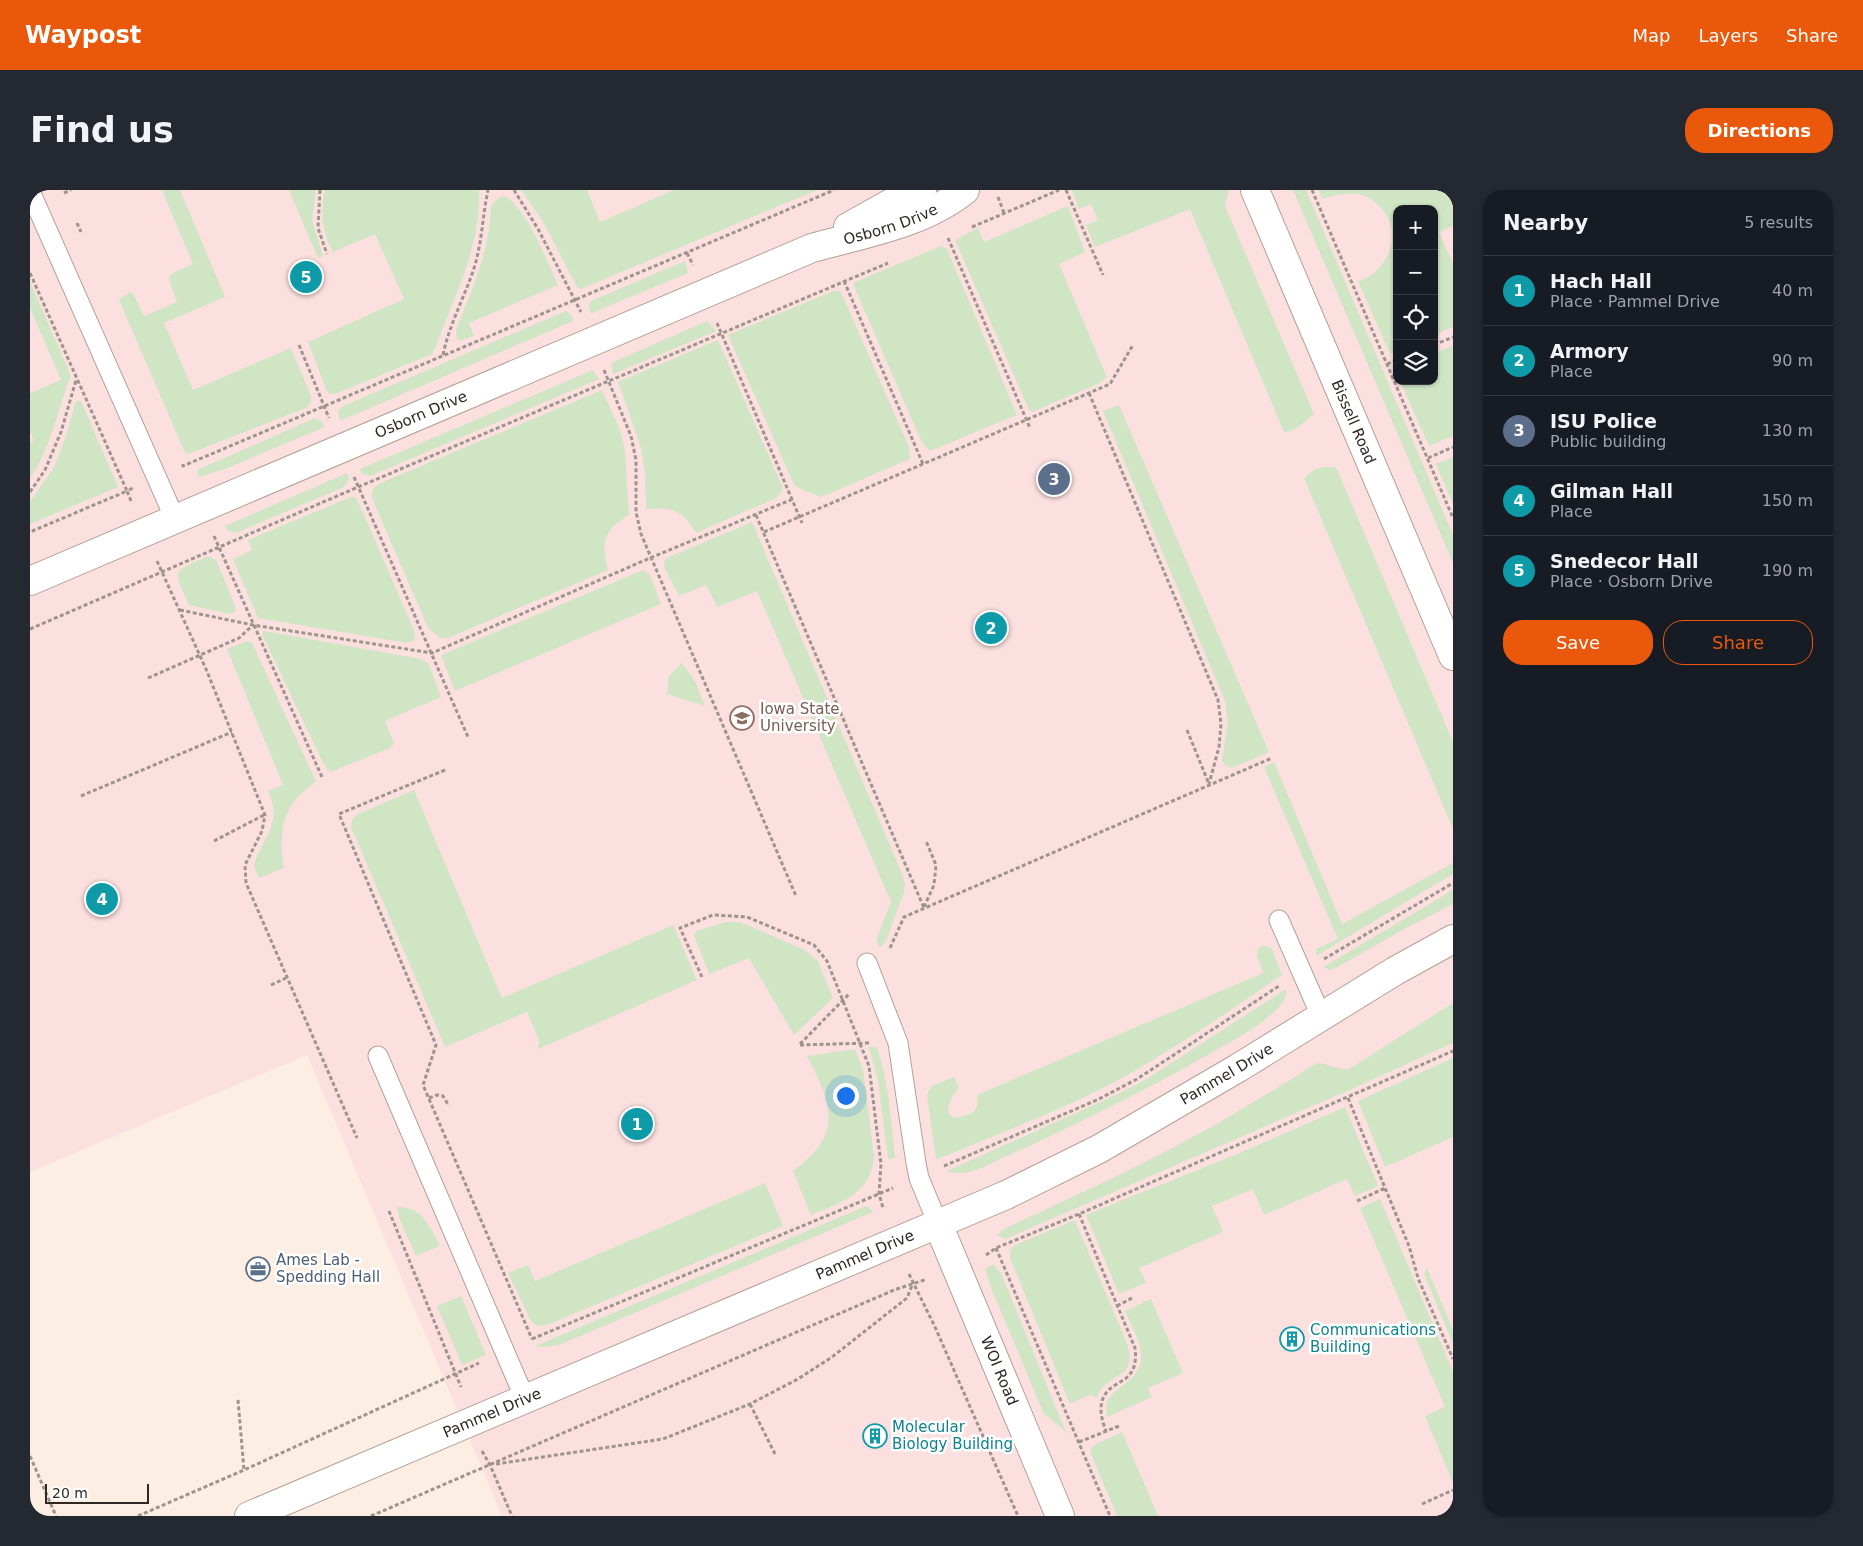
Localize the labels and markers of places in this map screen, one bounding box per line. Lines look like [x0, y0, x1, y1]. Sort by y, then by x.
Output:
pin: 5 [290, 258, 322, 296]
pin: 3 [1038, 460, 1070, 498]
pin: 2 [975, 609, 1007, 647]
place label: Iowa State University [760, 700, 840, 735]
school or university icon: Iowa State University [729, 705, 755, 731]
pin: 4 [86, 880, 118, 918]
pin: 1 [621, 1105, 653, 1143]
place label: Ames Lab - Spedding Hall [276, 1251, 380, 1286]
office icon: Ames Lab - Spedding Hall [245, 1256, 271, 1282]
place label: Communications Building [1310, 1321, 1436, 1356]
building icon: Communications Building [1279, 1326, 1305, 1352]
place label: Molecular Biology Building [892, 1418, 1013, 1453]
building icon: Molecular Biology Building [862, 1423, 888, 1449]

